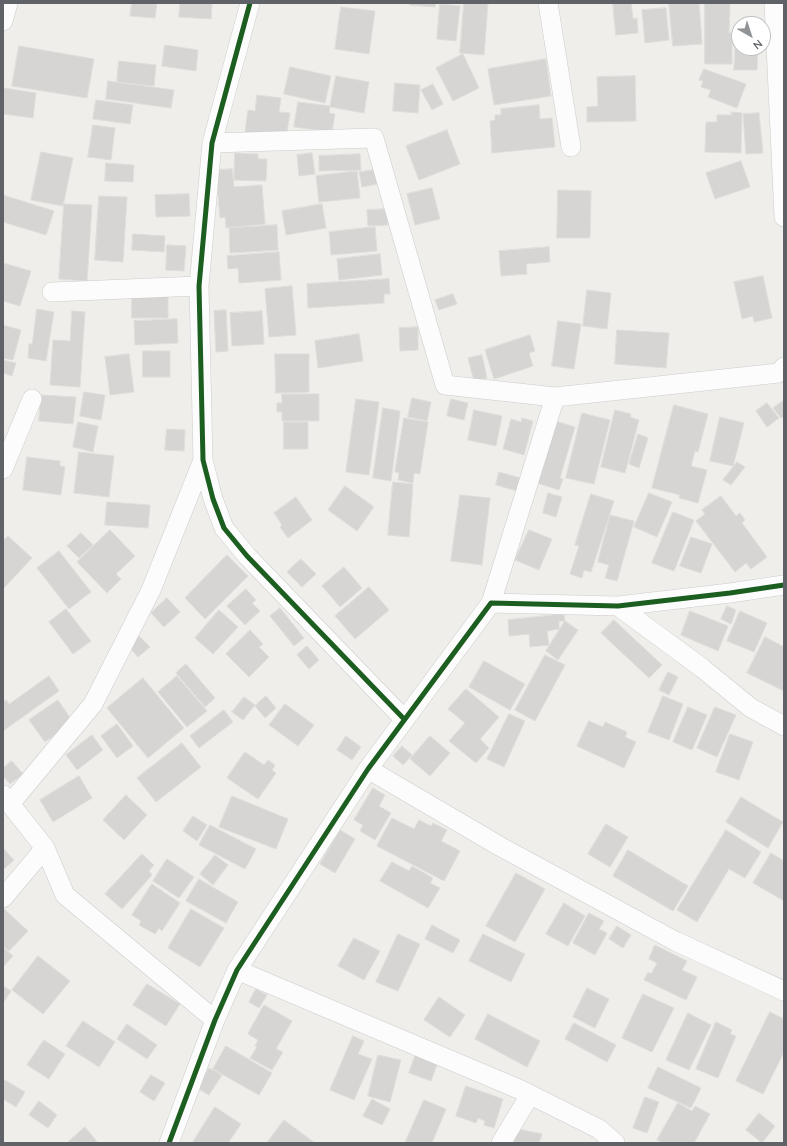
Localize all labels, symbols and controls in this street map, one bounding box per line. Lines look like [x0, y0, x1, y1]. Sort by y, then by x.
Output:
north arrow [731, 16, 771, 56]
text: N [750, 37, 765, 53]

